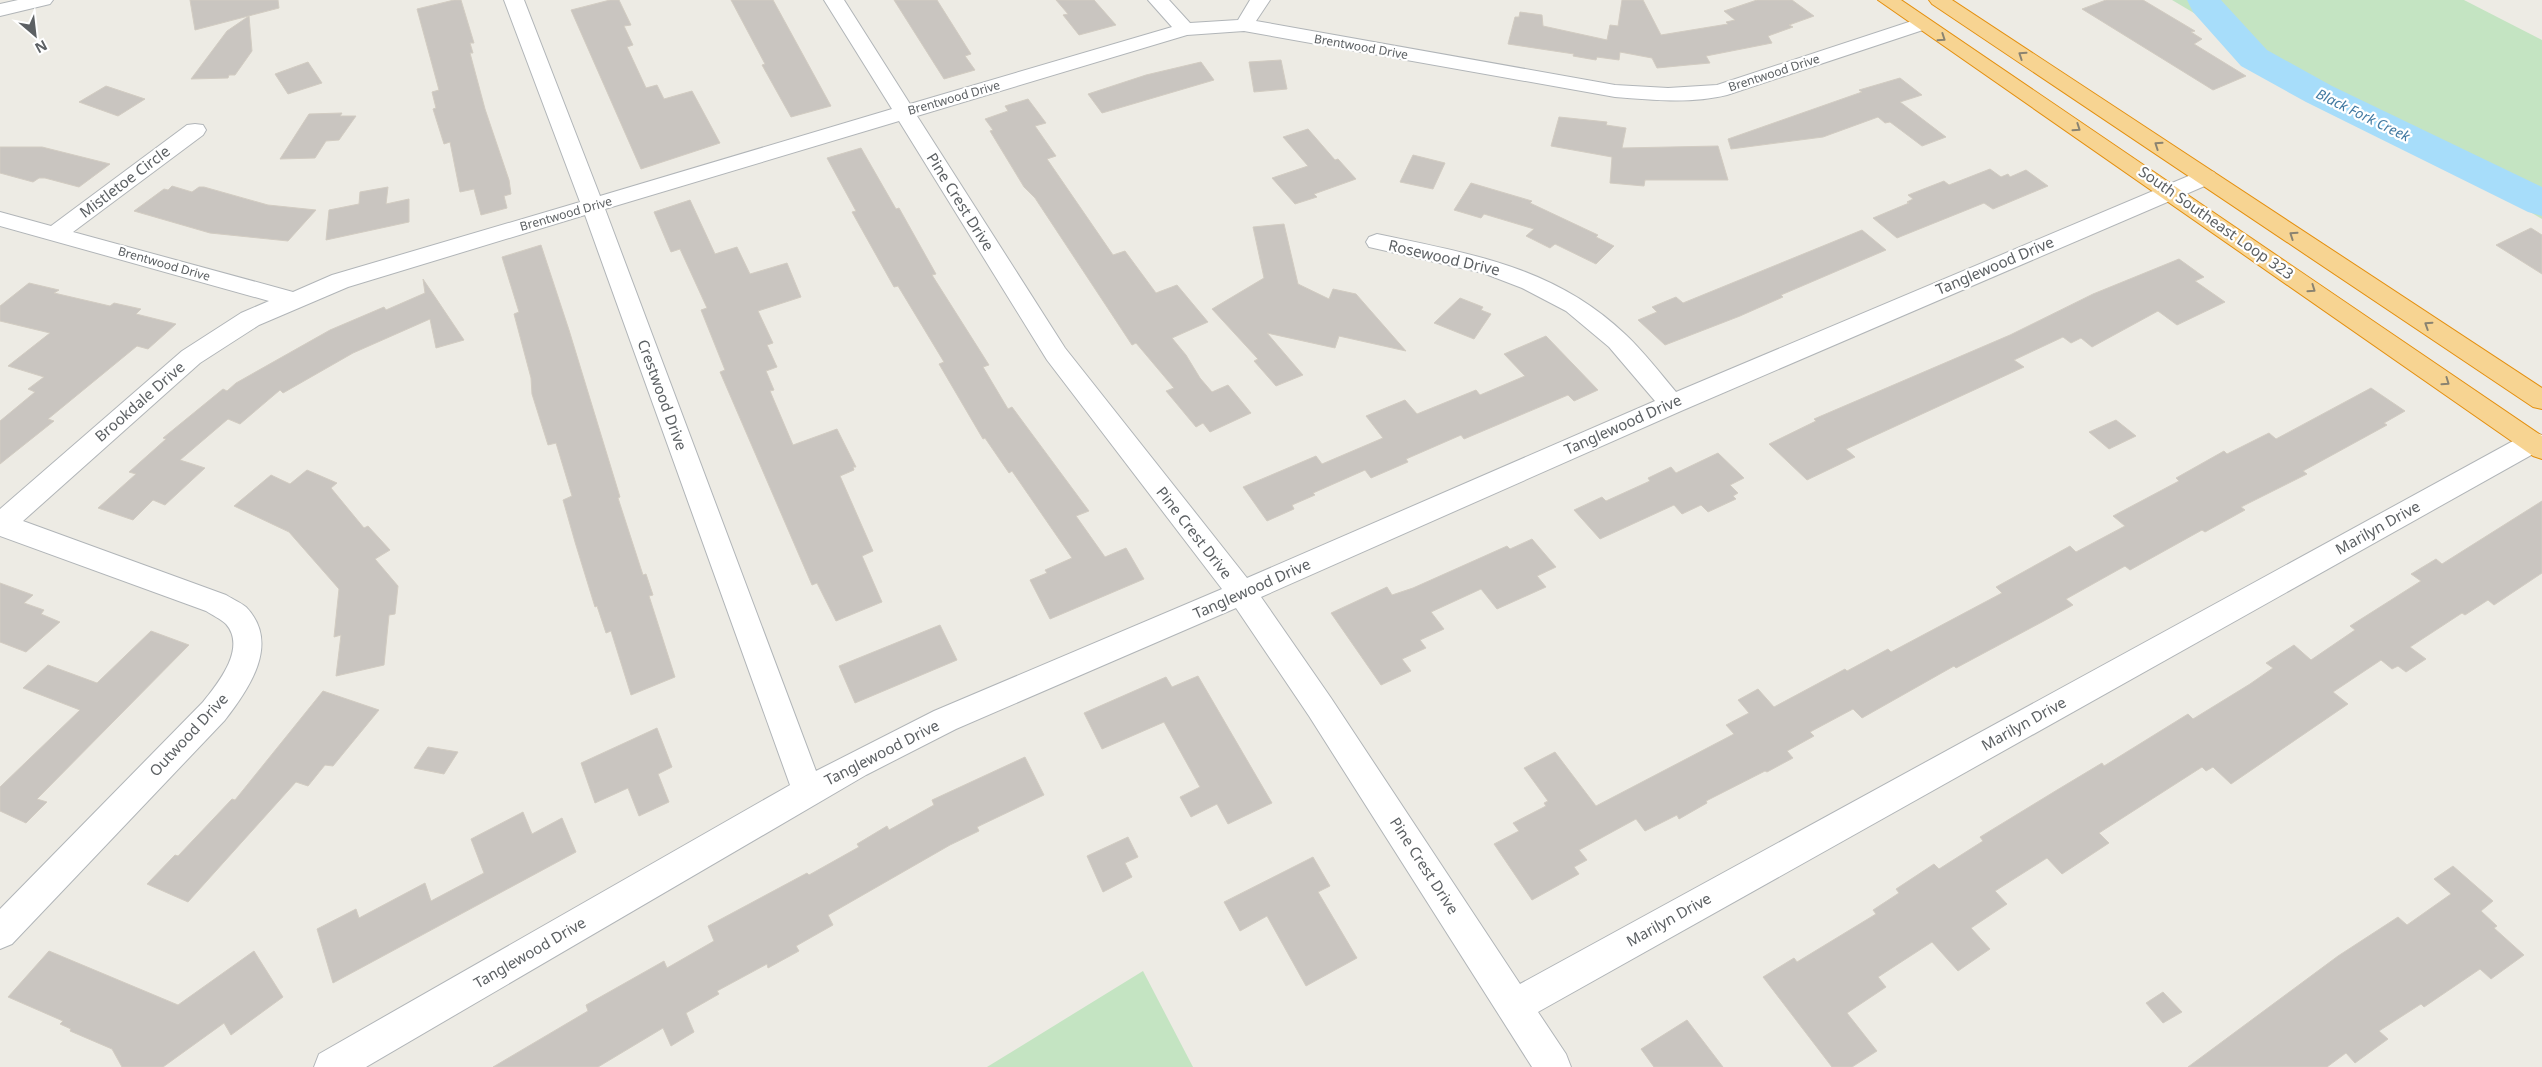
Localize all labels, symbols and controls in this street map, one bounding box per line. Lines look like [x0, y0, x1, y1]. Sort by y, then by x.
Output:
north arrow [10, 10, 60, 60]
street label: Brentwood Drive [1313, 30, 1410, 63]
one-way arrow [1937, 31, 1946, 41]
text: N [32, 36, 51, 58]
street label: Brentwood Drive [1726, 50, 1822, 95]
one-way arrow [2018, 52, 2028, 61]
street label: Brentwood Drive [906, 76, 1002, 119]
water label: Black Fork Creek [2313, 84, 2414, 146]
one-way arrow [2071, 122, 2081, 131]
street label: Mistletoe Circle [75, 141, 174, 222]
one-way arrow [2154, 142, 2163, 151]
street label: Pine Crest Drive [923, 149, 999, 254]
street label: South Southeast Loop 323 [2135, 161, 2298, 283]
street label: Brentwood Drive [518, 192, 614, 235]
street label: Tanglewood Drive [1933, 231, 2057, 299]
one-way arrow [2289, 232, 2299, 241]
street label: Rosewood Drive [1386, 234, 1502, 280]
street label: Brentwood Drive [116, 242, 212, 285]
one-way arrow [2306, 283, 2316, 292]
one-way arrow [2425, 321, 2434, 331]
street label: Crestwood Drive [634, 336, 692, 453]
street label: Brookdale Drive [90, 357, 188, 446]
one-way arrow [2440, 376, 2450, 385]
street label: Tanglewood Drive [1561, 389, 1684, 459]
street label: Pine Crest Drive [1152, 482, 1237, 583]
street label: Marilyn Drive [2332, 496, 2423, 559]
street label: Tanglewood Drive [1190, 553, 1313, 623]
street label: Outwood Drive [145, 689, 232, 780]
street label: Marilyn Drive [1978, 692, 2069, 755]
street label: Tanglewood Drive [821, 715, 942, 790]
street label: Pine Crest Drive [1386, 813, 1464, 918]
street label: Marilyn Drive [1623, 888, 1714, 951]
street label: Tanglewood Drive [470, 912, 589, 992]

